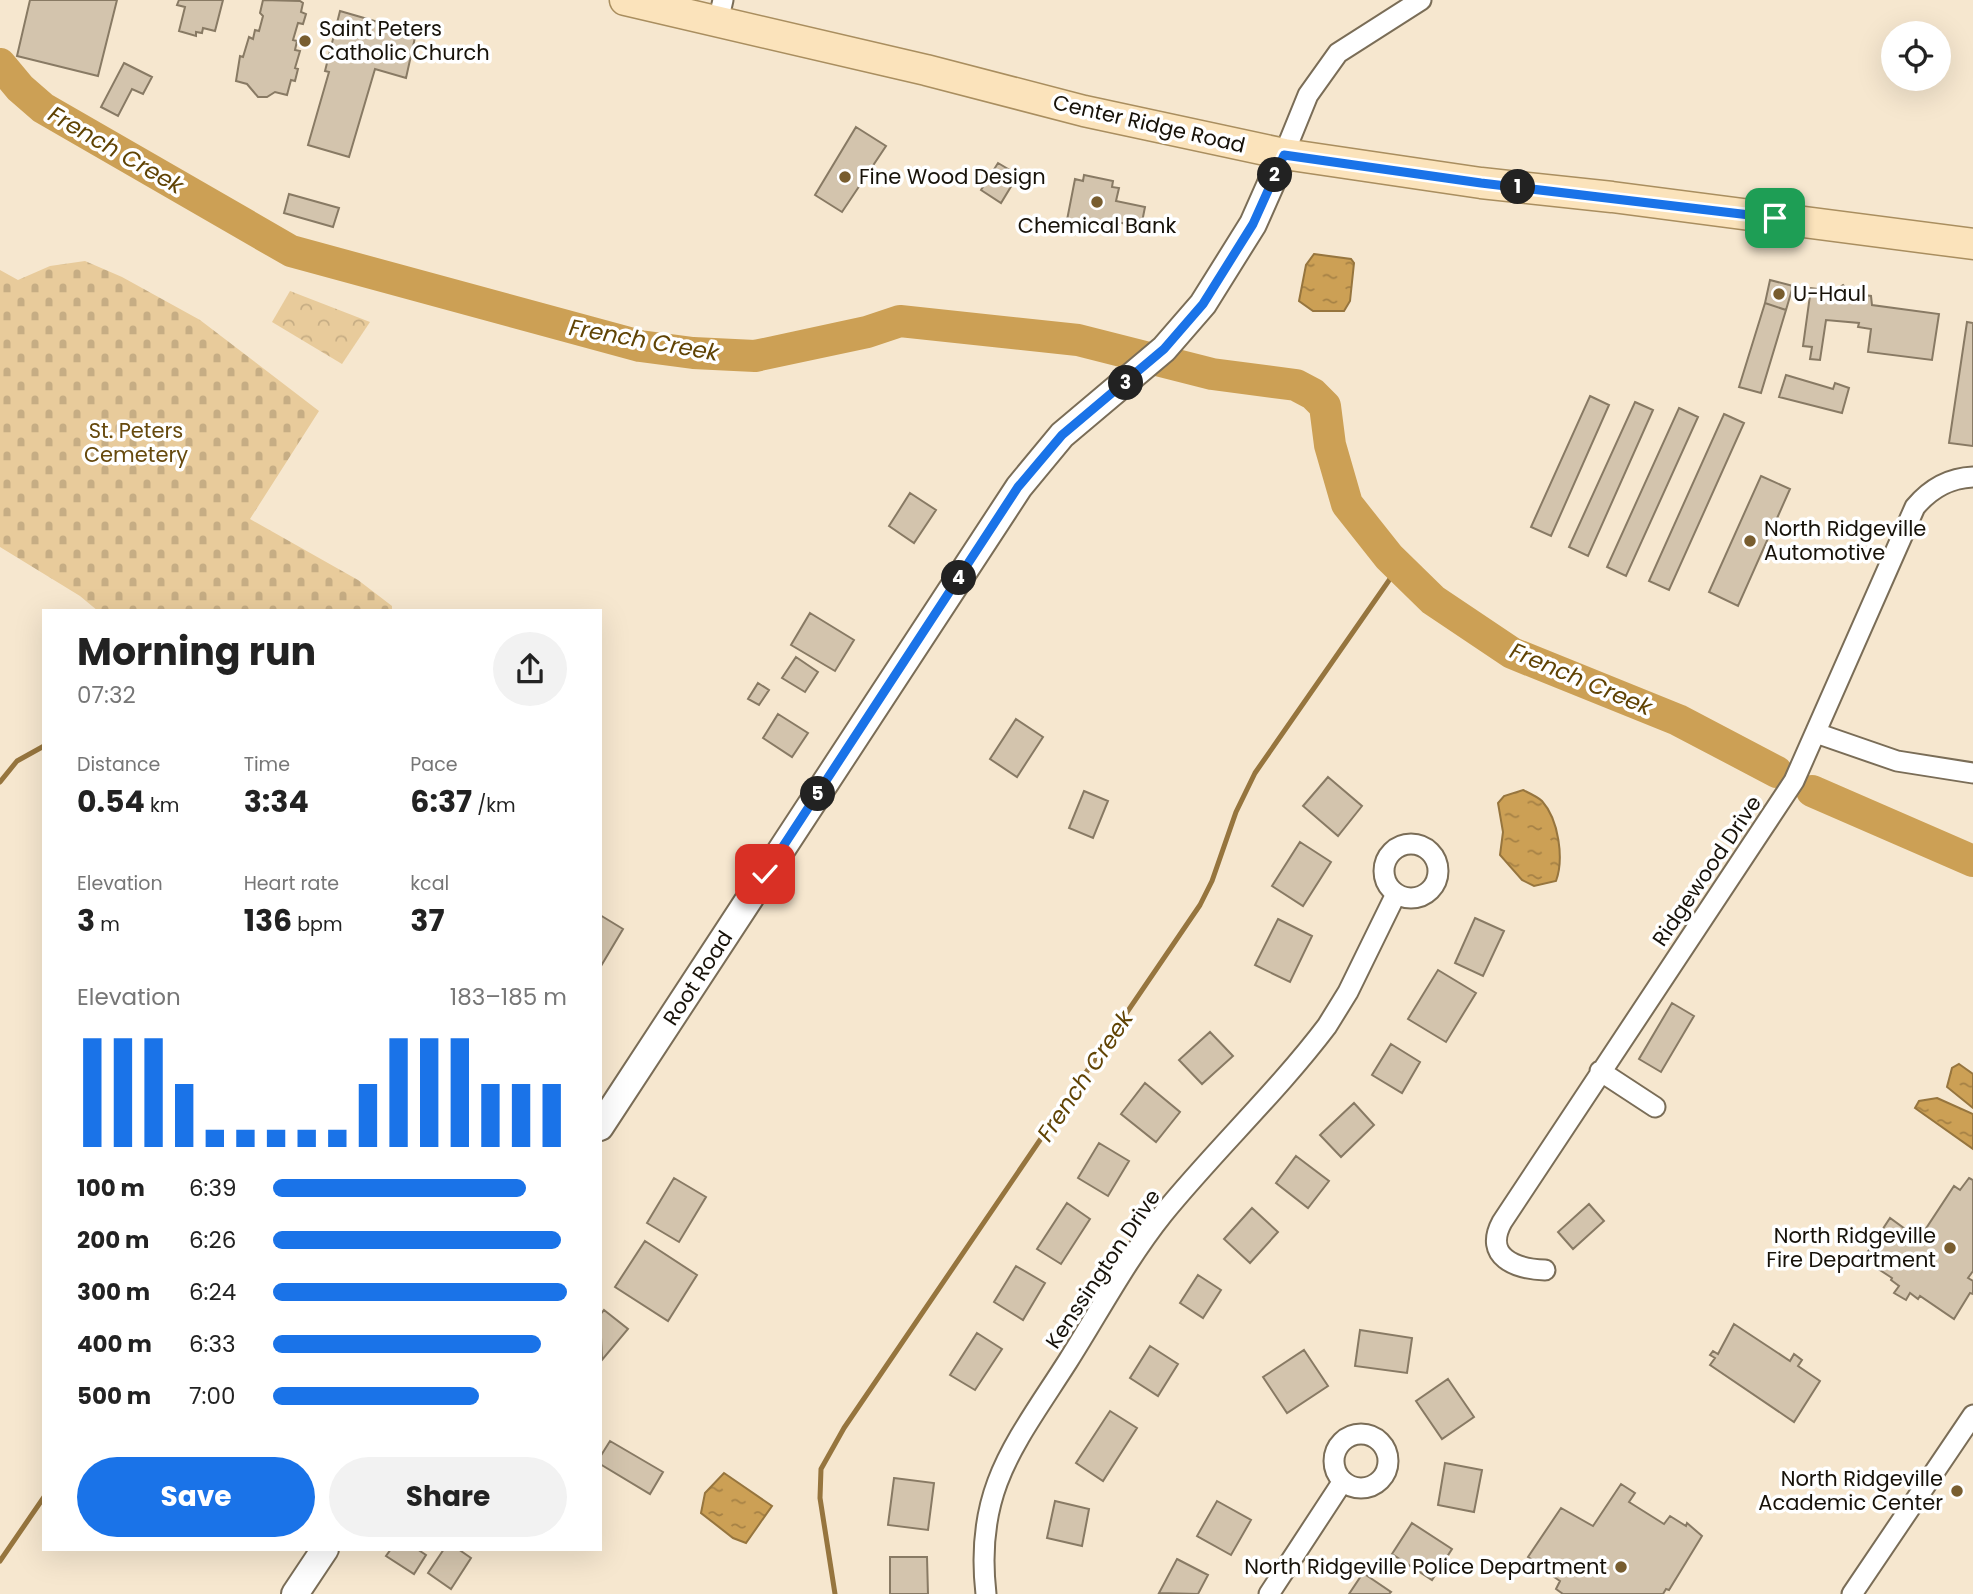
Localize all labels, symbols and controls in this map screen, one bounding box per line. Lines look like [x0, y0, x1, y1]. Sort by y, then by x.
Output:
place label: Saint Peters Catholic Church [319, 14, 490, 67]
map controls [1881, 21, 1951, 91]
button: locate [1881, 21, 1951, 91]
marker: Saint Peters Catholic Church [297, 33, 313, 49]
street label: Center Ridge Road [1050, 87, 1248, 160]
water label: French Creek [42, 98, 191, 202]
pin: 2 [1258, 158, 1292, 192]
text: 2 [1269, 161, 1280, 188]
place label: Fine Wood Design [859, 162, 1046, 191]
marker: Fine Wood Design [837, 169, 853, 185]
pin: 1 [1500, 170, 1536, 204]
text: 1 [1514, 173, 1521, 200]
pin [1745, 188, 1805, 248]
marker: Chemical Bank [1089, 194, 1105, 210]
icon: arrive [1756, 199, 1794, 237]
place label: Chemical Bank [1018, 211, 1176, 240]
place label: U-Haul [1793, 279, 1866, 308]
marker: U-Haul [1771, 286, 1787, 302]
water label: French Creek [567, 311, 722, 369]
pin: 3 [1108, 366, 1144, 400]
text: 3 [1120, 369, 1131, 396]
park label: St. Peters Cemetery [84, 416, 188, 469]
place label: North Ridgeville Automotive [1764, 514, 1926, 567]
marker: North Ridgeville Automotive [1742, 533, 1758, 549]
pin: 4 [942, 560, 976, 596]
text: 4 [952, 564, 965, 591]
text: Morning run [77, 625, 316, 678]
button: share [493, 632, 567, 706]
water label: French Creek [1505, 635, 1658, 724]
text: 07:32 [77, 679, 136, 711]
text: Distance [77, 751, 160, 778]
text: Time [244, 751, 290, 778]
text: Pace [410, 751, 458, 778]
pin: 5 [800, 776, 836, 812]
text: 0.54 [77, 780, 145, 823]
text: 3:34 [244, 780, 309, 823]
text: 6:37 [410, 780, 472, 823]
text: 5 [811, 780, 824, 807]
street label: Ridgewood Drive [1645, 790, 1768, 952]
text: km [145, 792, 179, 819]
text: /km [472, 792, 516, 819]
pin [735, 844, 795, 904]
icon: check [746, 855, 784, 893]
text: Elevation [77, 870, 163, 897]
text: Heart rate [244, 870, 339, 897]
text: kcal [410, 870, 449, 897]
text: 3 [77, 899, 95, 942]
text: 136 [244, 899, 292, 942]
text: 37 [410, 899, 445, 942]
text: m [95, 911, 120, 938]
text: bpm [292, 911, 343, 938]
street label: Root Road [656, 925, 739, 1031]
text: Elevation [77, 981, 181, 1013]
text: 183–185 m [450, 981, 567, 1013]
water label: French Creek [1029, 1003, 1141, 1148]
text: 100 m [77, 1172, 145, 1204]
text: 6:39 [189, 1172, 237, 1204]
street label: Kenssington Drive [1038, 1183, 1167, 1354]
place label: North Ridgeville Fire Department [1766, 1221, 1936, 1274]
text: 200 m [77, 1224, 149, 1256]
text: 6:26 [189, 1224, 236, 1256]
marker: North Ridgeville Fire Department [1942, 1240, 1958, 1256]
text: 300 m [77, 1276, 150, 1308]
text: 6:24 [189, 1276, 236, 1308]
text: 400 m [77, 1328, 152, 1360]
text: 6:33 [189, 1328, 236, 1360]
text: 500 m [77, 1380, 151, 1412]
text: 7:00 [189, 1380, 235, 1412]
button: Save [77, 1457, 315, 1537]
button: Share [329, 1457, 567, 1537]
place label: North Ridgeville Academic Center [1758, 1464, 1943, 1517]
marker: North Ridgeville Academic Center [1949, 1483, 1965, 1499]
place label: North Ridgeville Police Department [1244, 1552, 1607, 1581]
marker: North Ridgeville Police Department [1613, 1559, 1629, 1575]

